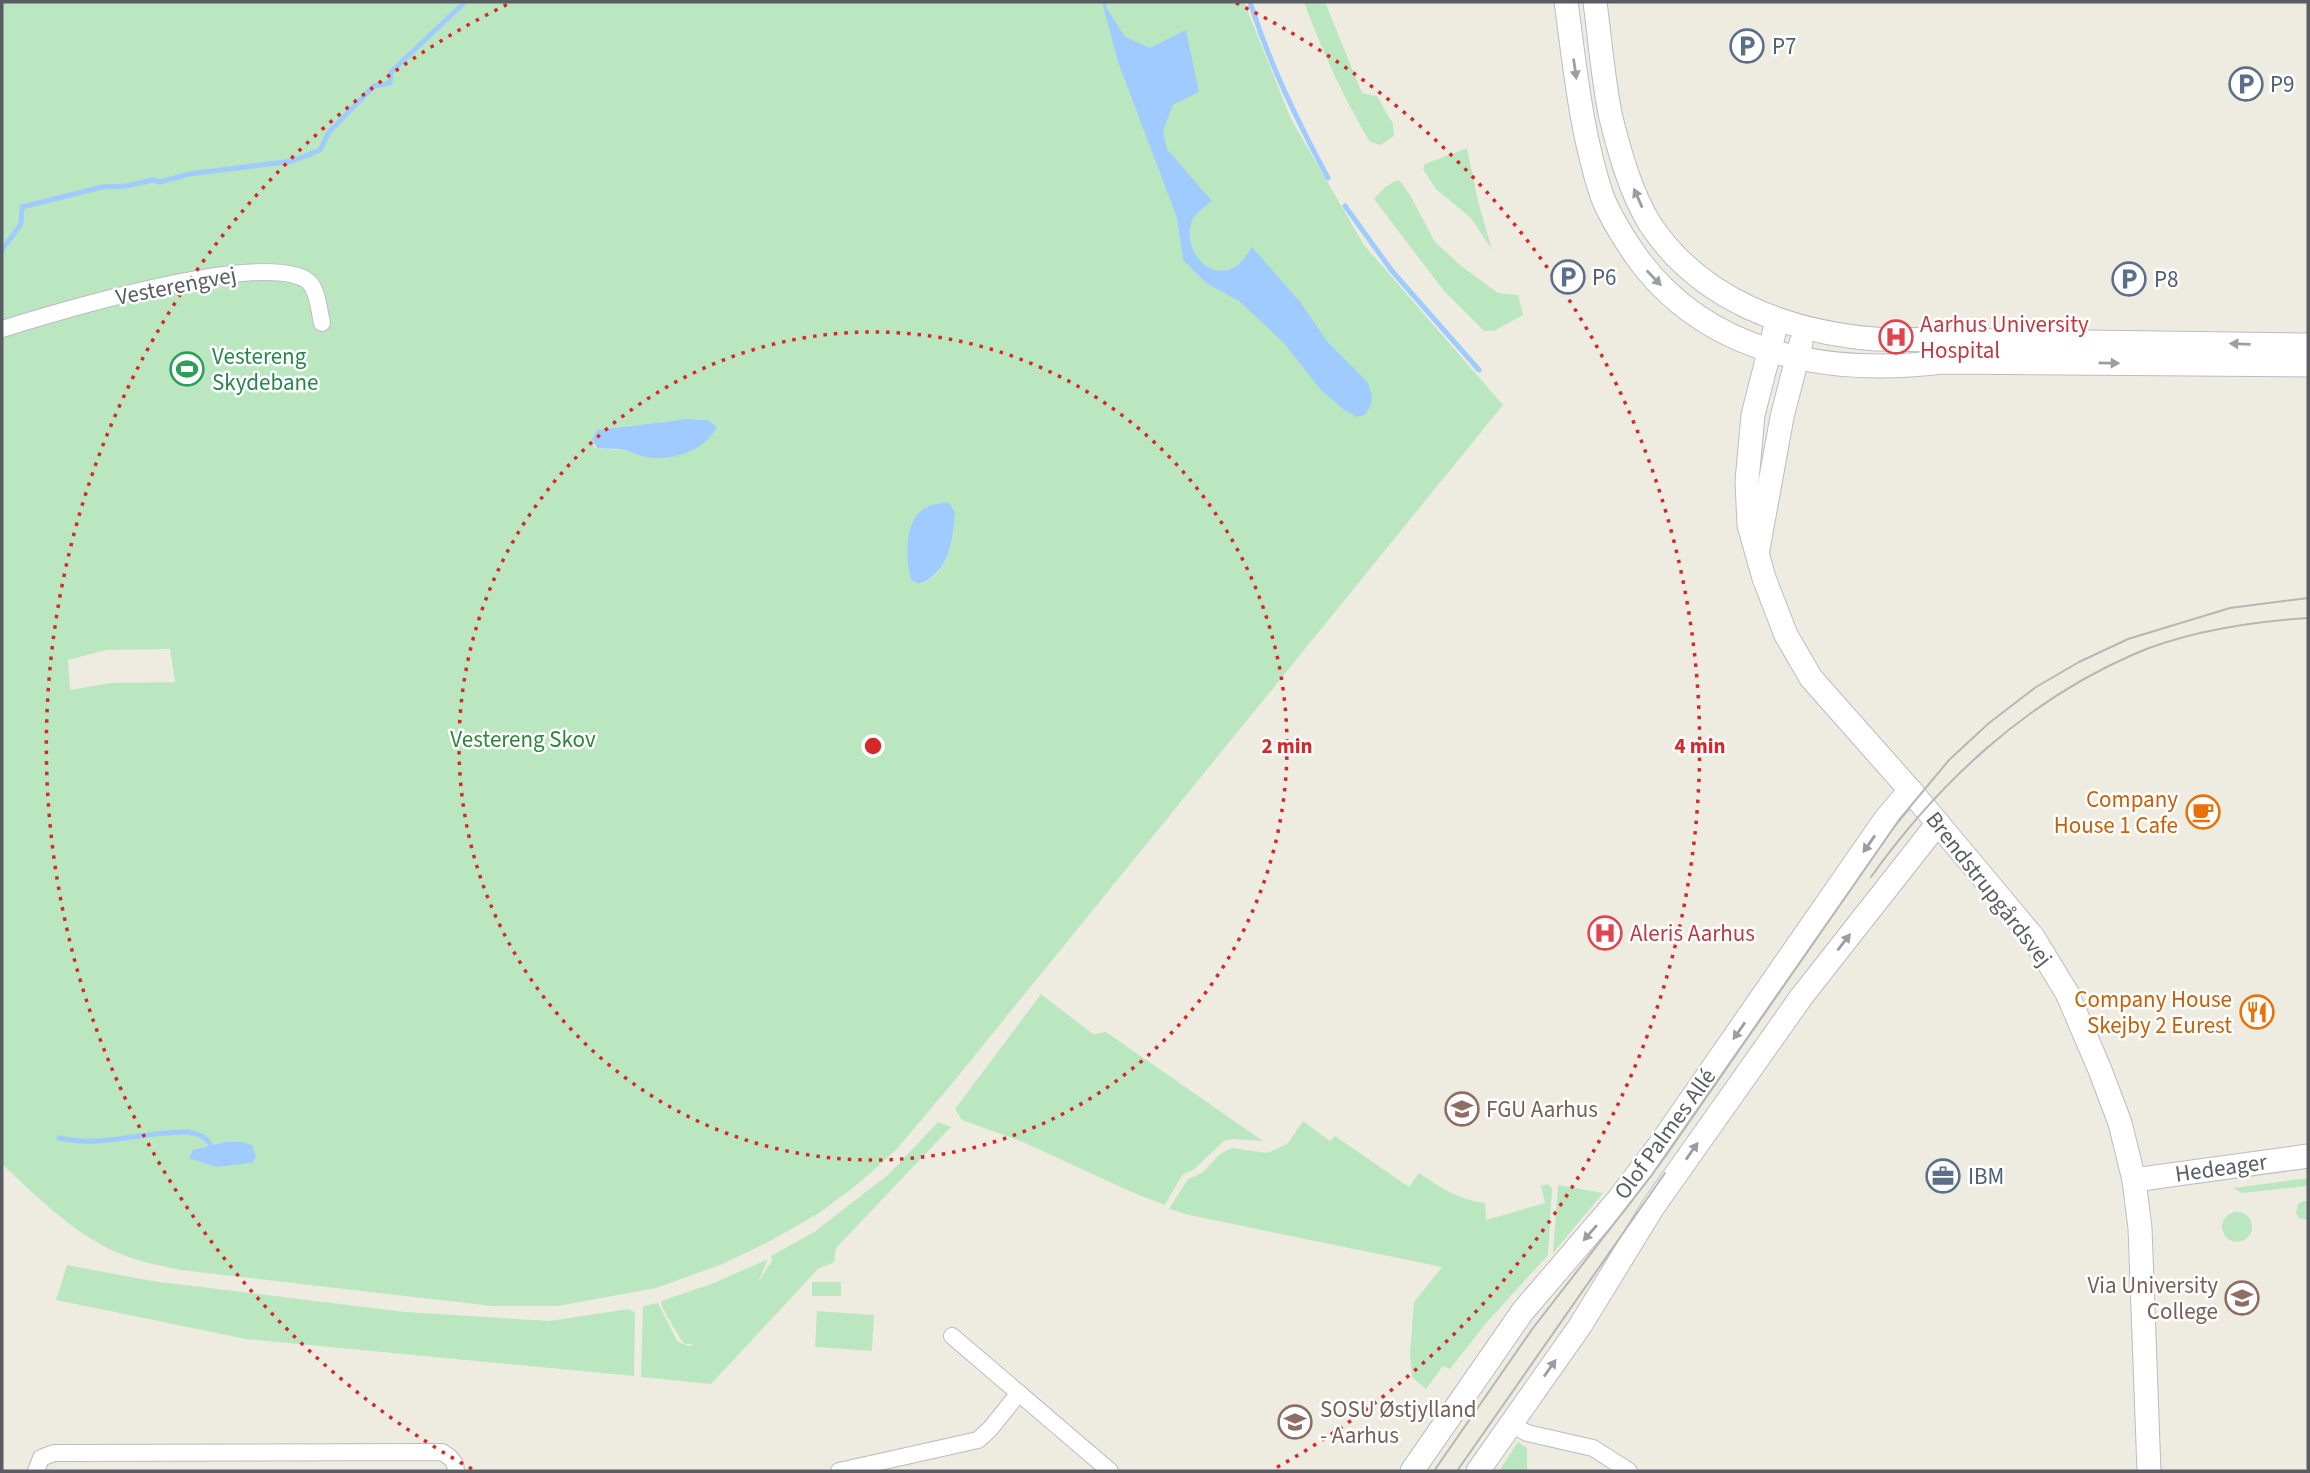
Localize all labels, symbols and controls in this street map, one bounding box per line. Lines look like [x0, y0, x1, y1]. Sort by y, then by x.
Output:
parking icon: P7 [1728, 27, 1766, 65]
place label: P7 [1772, 30, 1796, 63]
one-way arrow [1570, 59, 1581, 81]
parking icon: P9 [2227, 65, 2265, 103]
place label: P9 [2270, 68, 2294, 101]
one-way arrow [1632, 188, 1644, 208]
street label: Vesterengvej [113, 258, 239, 314]
parking icon: P6 [1549, 258, 1587, 296]
parking icon: P8 [2110, 260, 2148, 298]
place label: P6 [1592, 261, 1616, 294]
place label: P8 [2154, 263, 2178, 296]
one-way arrow [1646, 269, 1662, 286]
place label: Aarhus University Hospital [1920, 308, 2089, 367]
hospital icon: Aarhus University Hospital [1877, 318, 1915, 356]
one-way arrow [2229, 338, 2251, 350]
place label: Vestereng Skydebane [212, 340, 318, 399]
sports icon: Vestereng Skydebane [168, 350, 206, 388]
one-way arrow [2098, 357, 2120, 369]
park label: Vestereng Skov [450, 723, 596, 756]
text: 2 min [1261, 731, 1313, 761]
text: 4 min [1674, 731, 1726, 761]
centre of rings [861, 734, 885, 758]
place label: Company House 1 Cafe [2054, 783, 2178, 842]
cafe icon: Company House 1 Cafe [2184, 793, 2222, 831]
street label: Brendstrupgårdsvej [1918, 804, 2060, 974]
one-way arrow [1862, 835, 1876, 853]
hospital icon: Aleris Aarhus [1586, 914, 1624, 952]
place label: Aleris Aarhus [1630, 917, 1755, 950]
one-way arrow [1836, 933, 1850, 951]
place label: Company House Skejby 2 Eurest [2074, 983, 2232, 1042]
restaurant icon: Company House Skejby 2 Eurest [2238, 993, 2276, 1031]
one-way arrow [1733, 1021, 1746, 1040]
street label: Olof Palmes Allé [1606, 1062, 1724, 1206]
school or university icon: FGU Aarhus [1443, 1090, 1481, 1128]
place label: FGU Aarhus [1486, 1093, 1598, 1126]
one-way arrow [1685, 1142, 1699, 1160]
street label: Hedeager [2173, 1145, 2270, 1191]
office icon: IBM [1924, 1157, 1962, 1195]
place label: IBM [1968, 1160, 2004, 1193]
one-way arrow [1582, 1224, 1598, 1242]
place label: Via University College [2087, 1269, 2218, 1328]
school or university icon: Via University College [2223, 1279, 2261, 1317]
one-way arrow [1543, 1359, 1557, 1377]
place label: SOSU Østjylland - Aarhus [1320, 1393, 1477, 1452]
school or university icon: SOSU Østjylland - Aarhus [1276, 1403, 1314, 1441]

